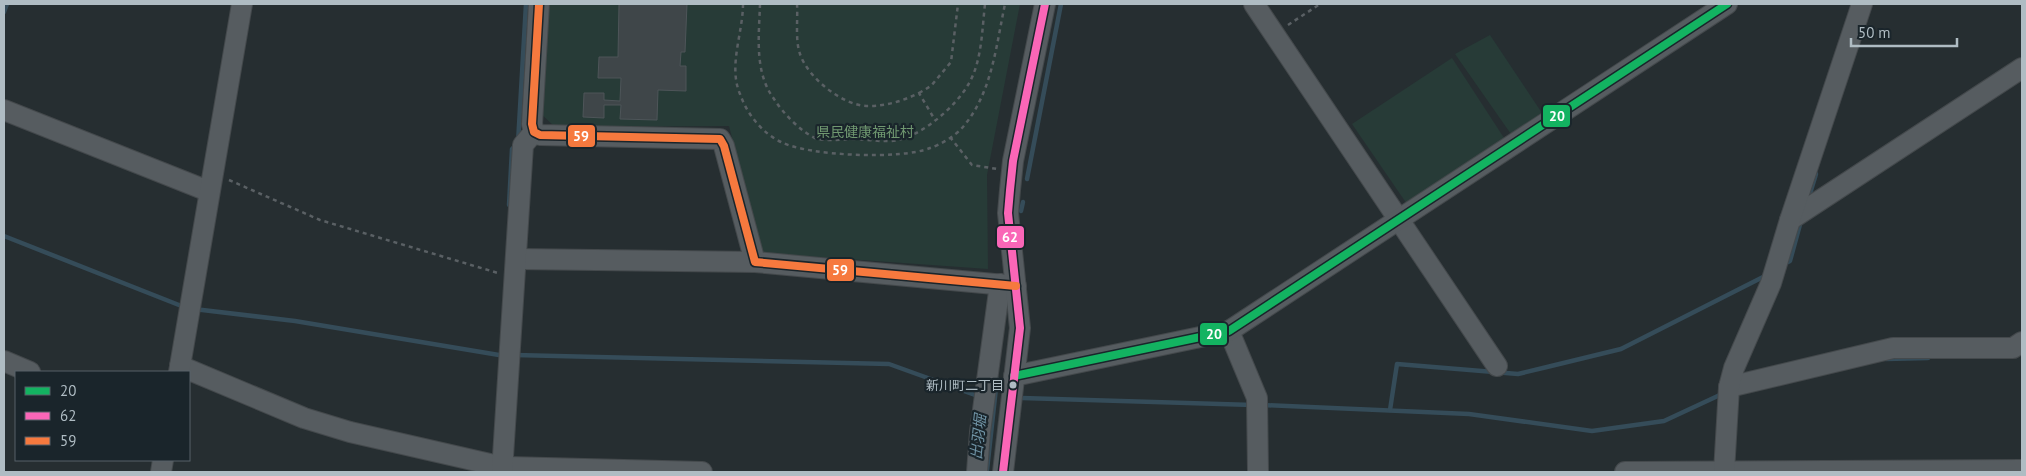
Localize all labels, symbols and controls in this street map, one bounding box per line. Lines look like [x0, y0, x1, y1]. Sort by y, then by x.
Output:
scale bar [1851, 15, 1957, 47]
text: 50 m [1858, 23, 1891, 42]
line badge: 20 [1542, 104, 1571, 128]
text: 20 [1549, 107, 1565, 125]
park label: 県民健康福祉村 [816, 123, 914, 141]
line badge: 59 [567, 124, 596, 148]
text: 59 [573, 127, 589, 145]
line badge: 62 [996, 225, 1025, 249]
text: 62 [1002, 228, 1018, 246]
line badge: 59 [826, 258, 855, 282]
text: 59 [832, 261, 848, 279]
line badge: 20 [1199, 322, 1228, 346]
text: 20 [1206, 325, 1222, 343]
legend [15, 371, 190, 461]
place label: 新川町二丁目 [926, 377, 1004, 394]
marker: 新川町二丁目 [1008, 380, 1018, 390]
text: 20 [60, 381, 76, 400]
text: 62 [60, 406, 76, 425]
water label: 出羽堀 [966, 412, 990, 460]
text: 59 [60, 431, 76, 450]

